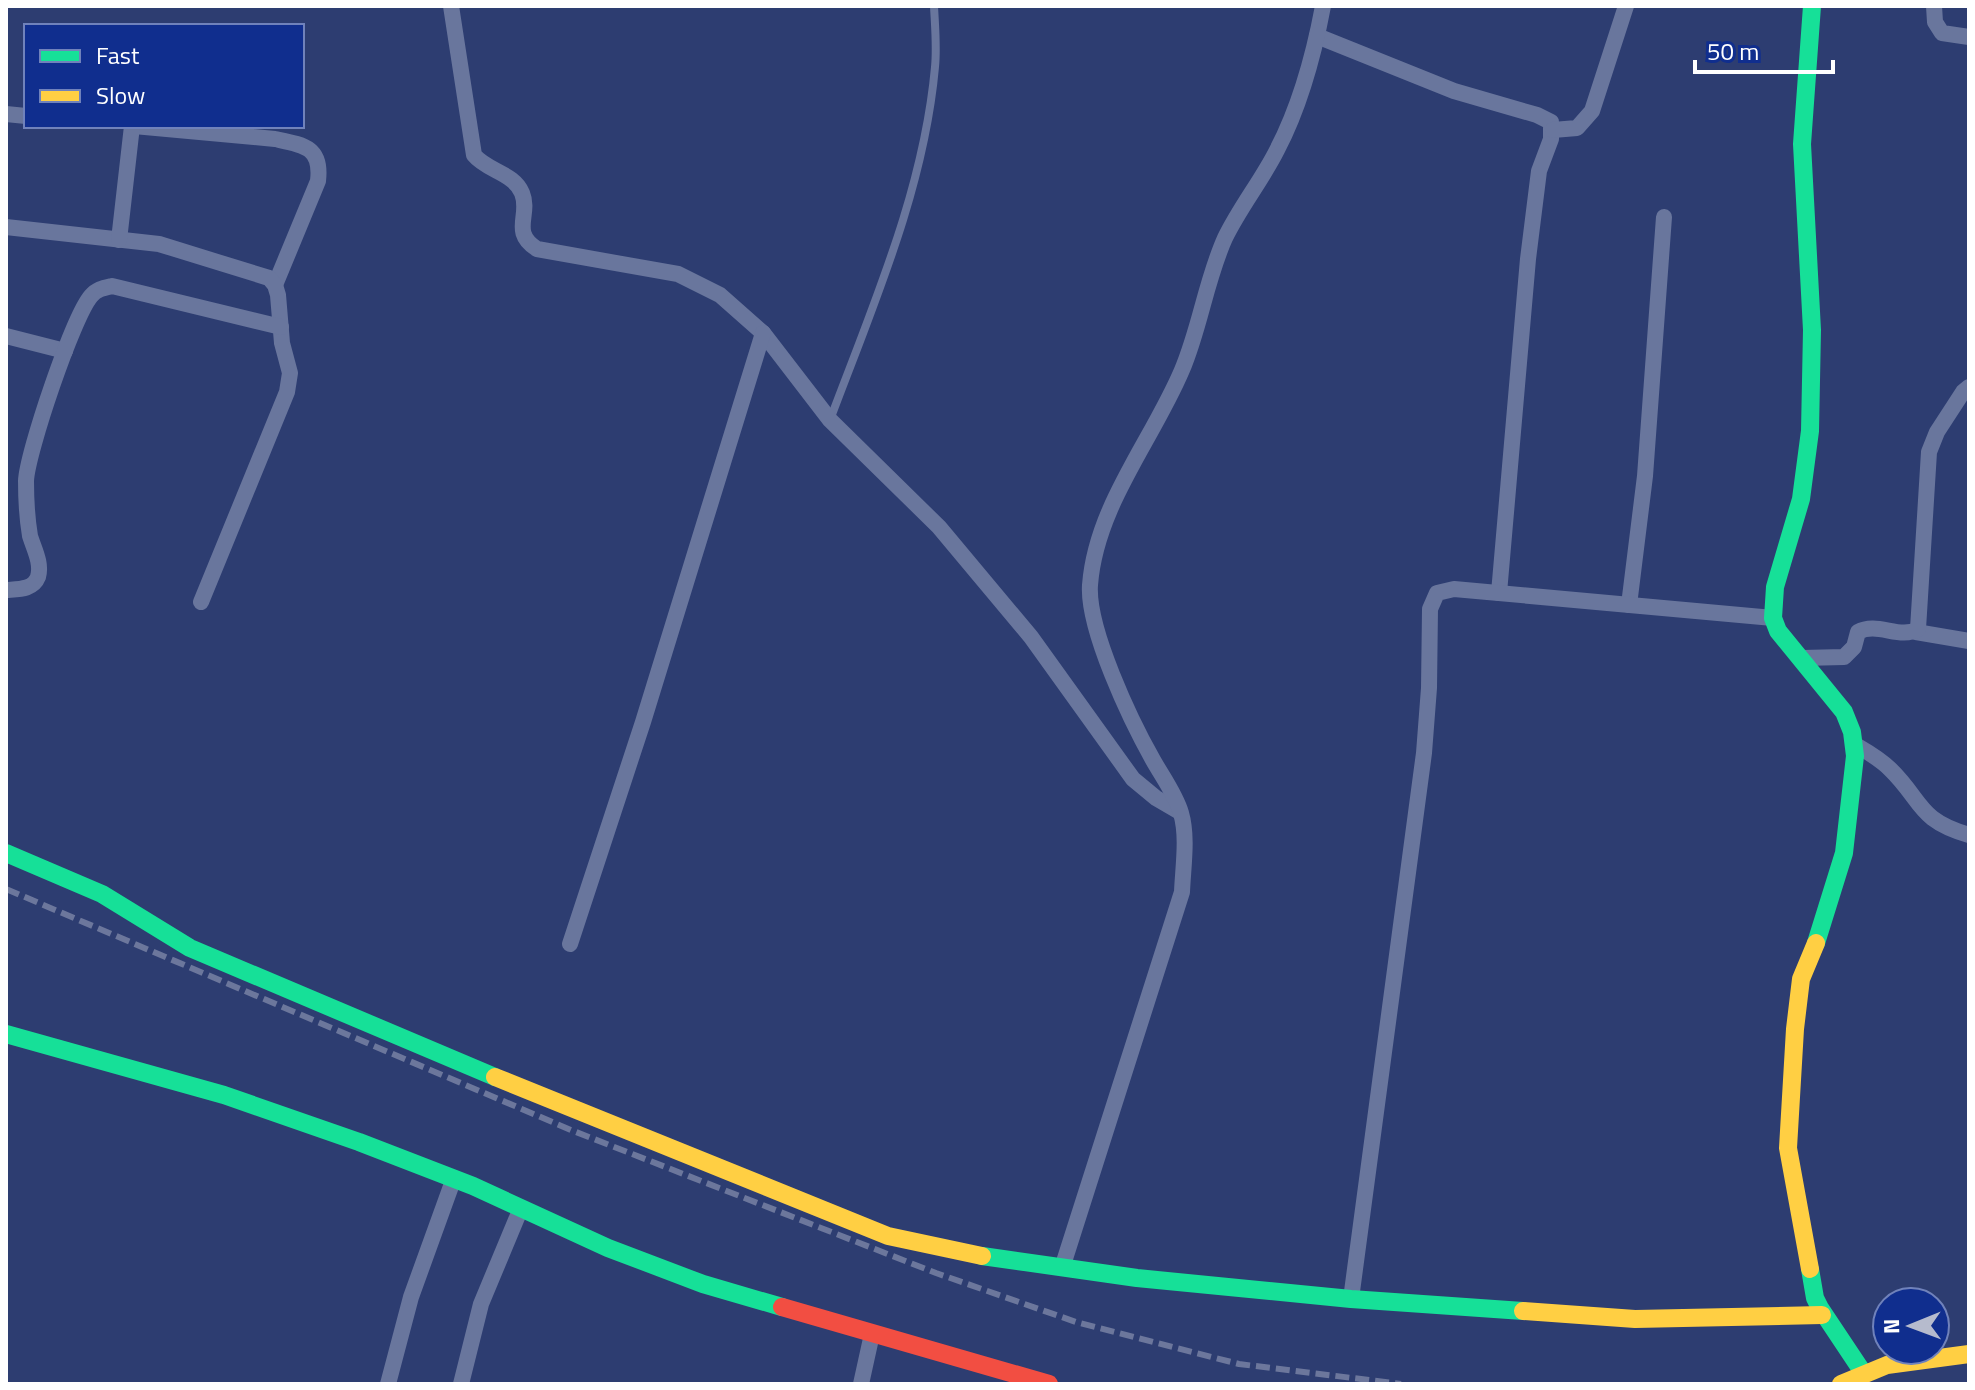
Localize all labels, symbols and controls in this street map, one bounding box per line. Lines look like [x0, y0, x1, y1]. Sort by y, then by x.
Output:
legend [24, 24, 304, 128]
scale bar [1695, 24, 1833, 74]
text: 50 m [1707, 33, 1759, 69]
text: Fast [96, 37, 140, 73]
text: Slow [96, 77, 145, 113]
north arrow [1871, 1286, 1951, 1366]
text: N [1874, 1318, 1908, 1334]

